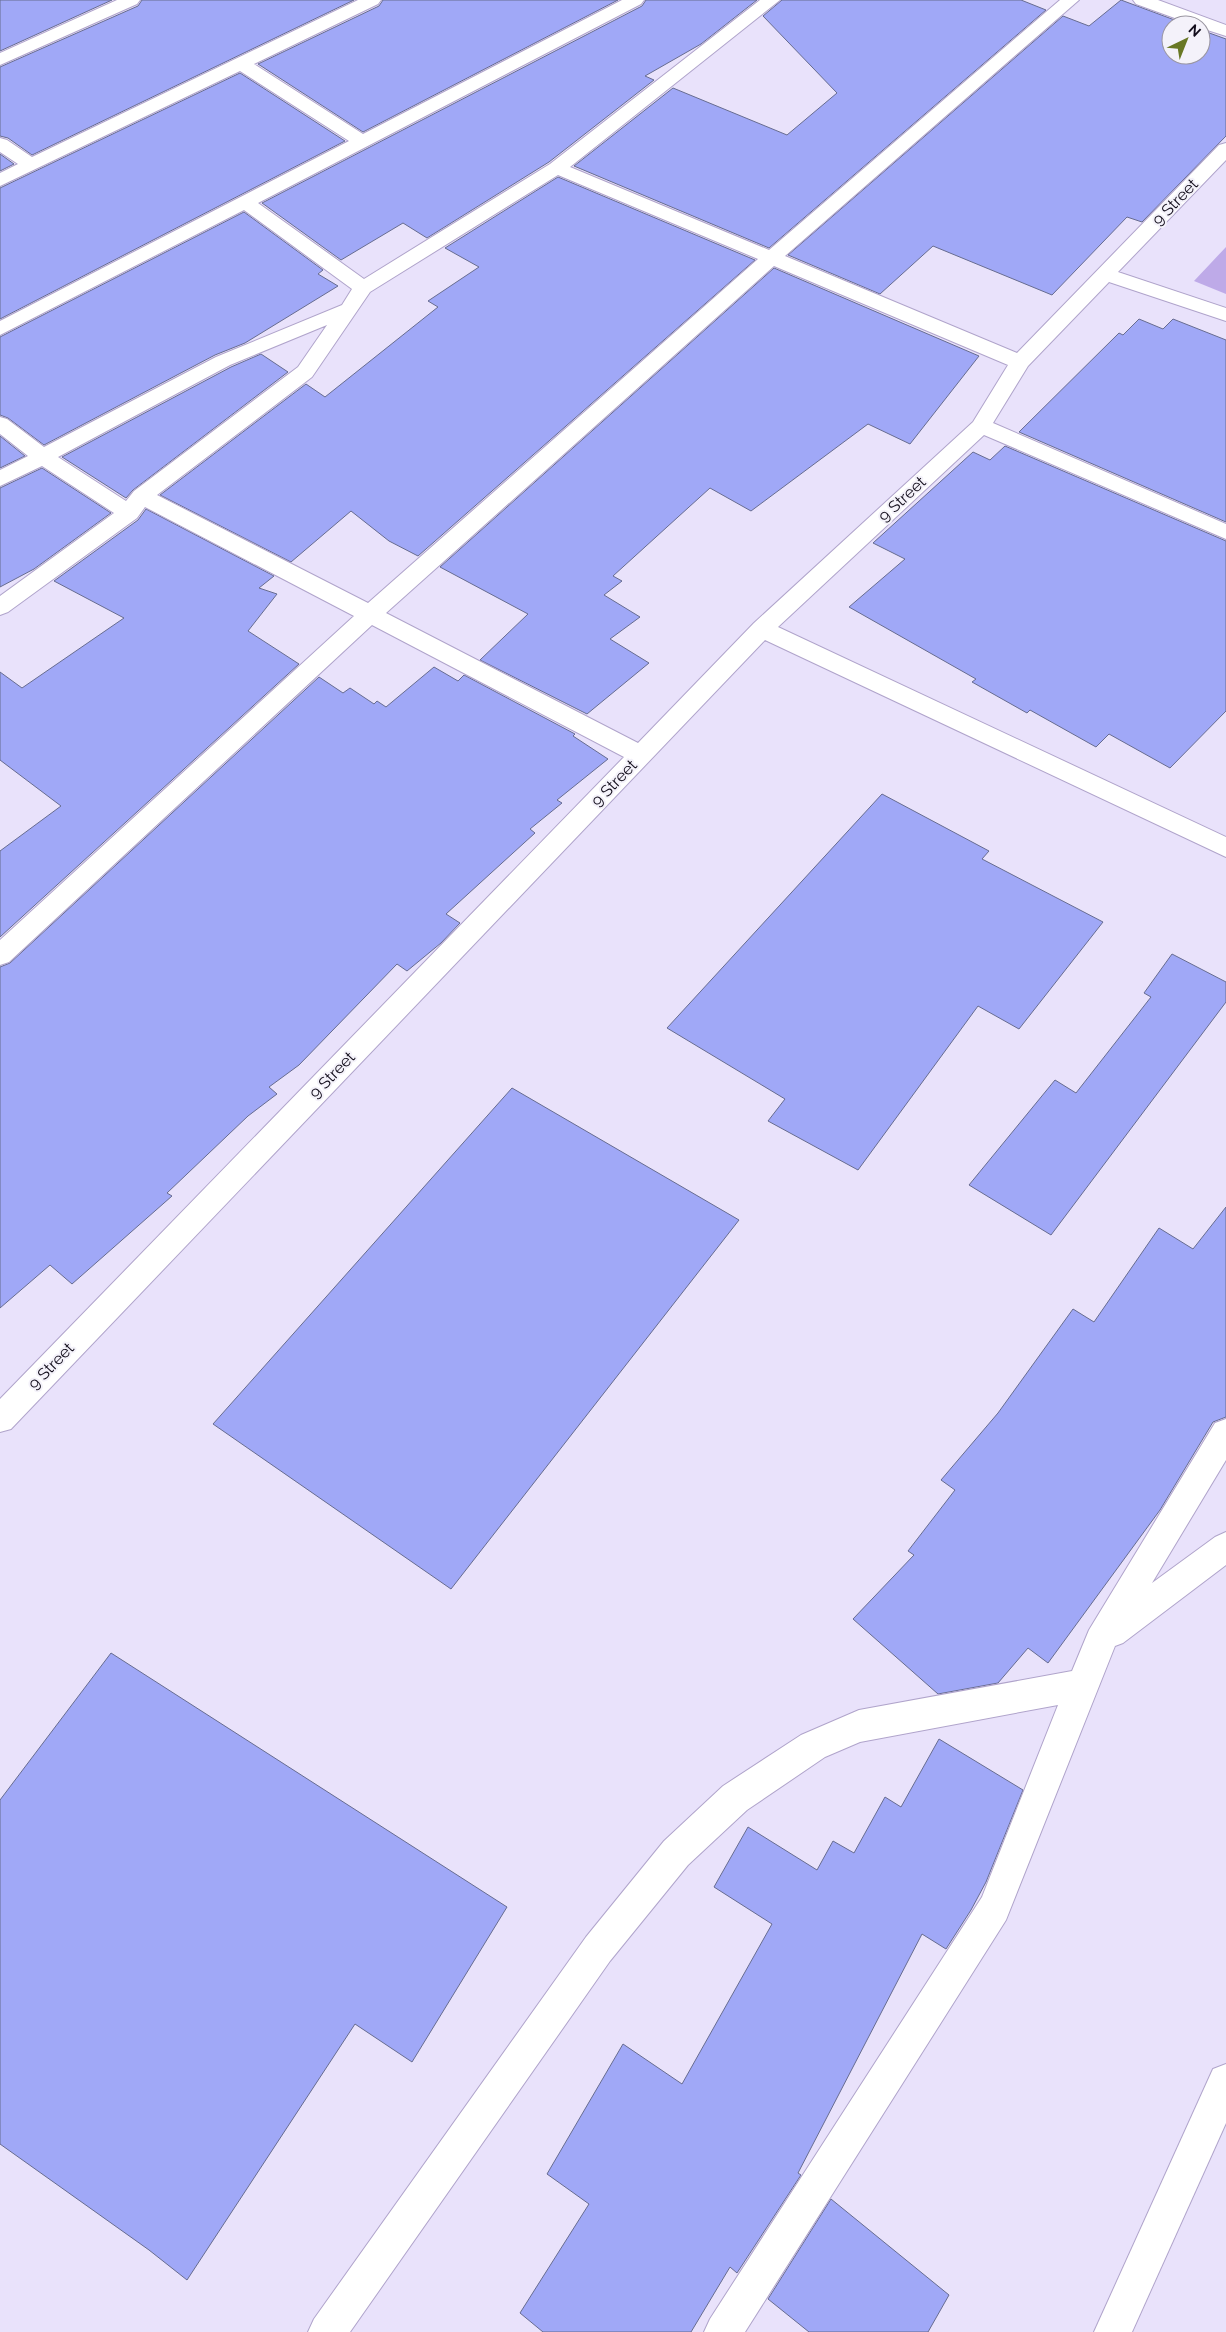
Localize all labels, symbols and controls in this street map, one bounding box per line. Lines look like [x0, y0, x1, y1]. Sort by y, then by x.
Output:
north arrow [1161, 15, 1211, 65]
text: N [1186, 21, 1204, 40]
street label: 9 Street [1148, 174, 1202, 229]
street label: 9 Street [874, 472, 930, 526]
street label: 9 Street [587, 755, 641, 810]
street label: 9 Street [305, 1047, 359, 1102]
street label: 9 Street [24, 1338, 78, 1393]

